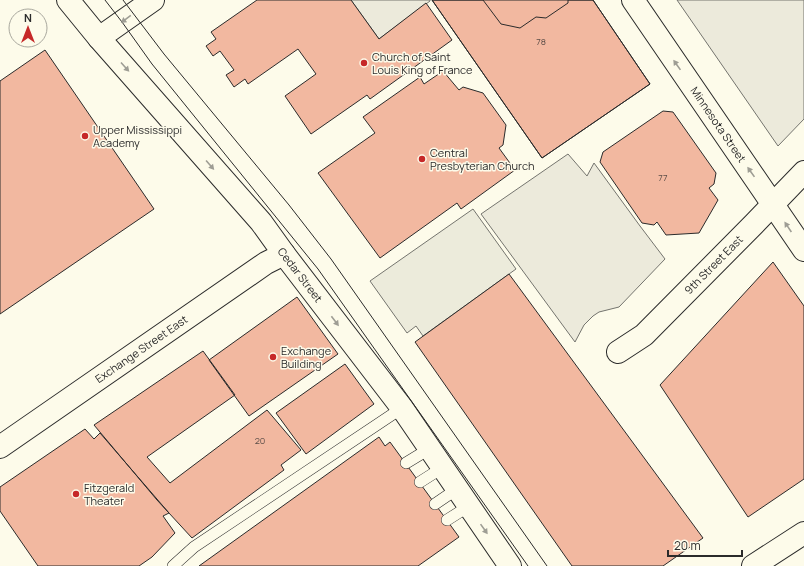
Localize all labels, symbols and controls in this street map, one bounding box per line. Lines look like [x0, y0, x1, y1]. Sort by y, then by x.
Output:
north arrow [8, 8, 48, 48]
text: N [24, 10, 32, 25]
one-way arrow [120, 15, 131, 23]
house number: 78 [536, 35, 546, 48]
place label: Church of Saint Louis King of France [372, 49, 473, 77]
marker: Church of Saint Louis King of France [359, 58, 369, 68]
one-way arrow [673, 59, 681, 70]
one-way arrow [120, 62, 129, 72]
street label: Minnesota Street [687, 84, 750, 165]
place label: Upper Mississippi Academy [93, 122, 182, 150]
marker: Upper Mississippi Academy [80, 131, 90, 141]
place label: Central Presbyterian Church [430, 145, 535, 173]
marker: Central Presbyterian Church [417, 154, 427, 164]
one-way arrow [206, 159, 215, 170]
one-way arrow [747, 166, 755, 177]
house number: 77 [658, 171, 668, 184]
one-way arrow [784, 222, 792, 232]
street label: 9th Street East [681, 232, 746, 297]
street label: Cedar Street [275, 244, 326, 305]
street label: Exchange Street East [92, 311, 190, 386]
one-way arrow [331, 315, 339, 326]
place label: Exchange Building [281, 343, 332, 371]
marker: Exchange Building [268, 352, 278, 362]
house number: 20 [255, 434, 265, 447]
place label: Fitzgerald Theater [84, 480, 134, 508]
marker: Fitzgerald Theater [71, 489, 81, 499]
one-way arrow [480, 524, 488, 534]
scale bar [668, 532, 742, 558]
text: 20 m [674, 537, 701, 554]

